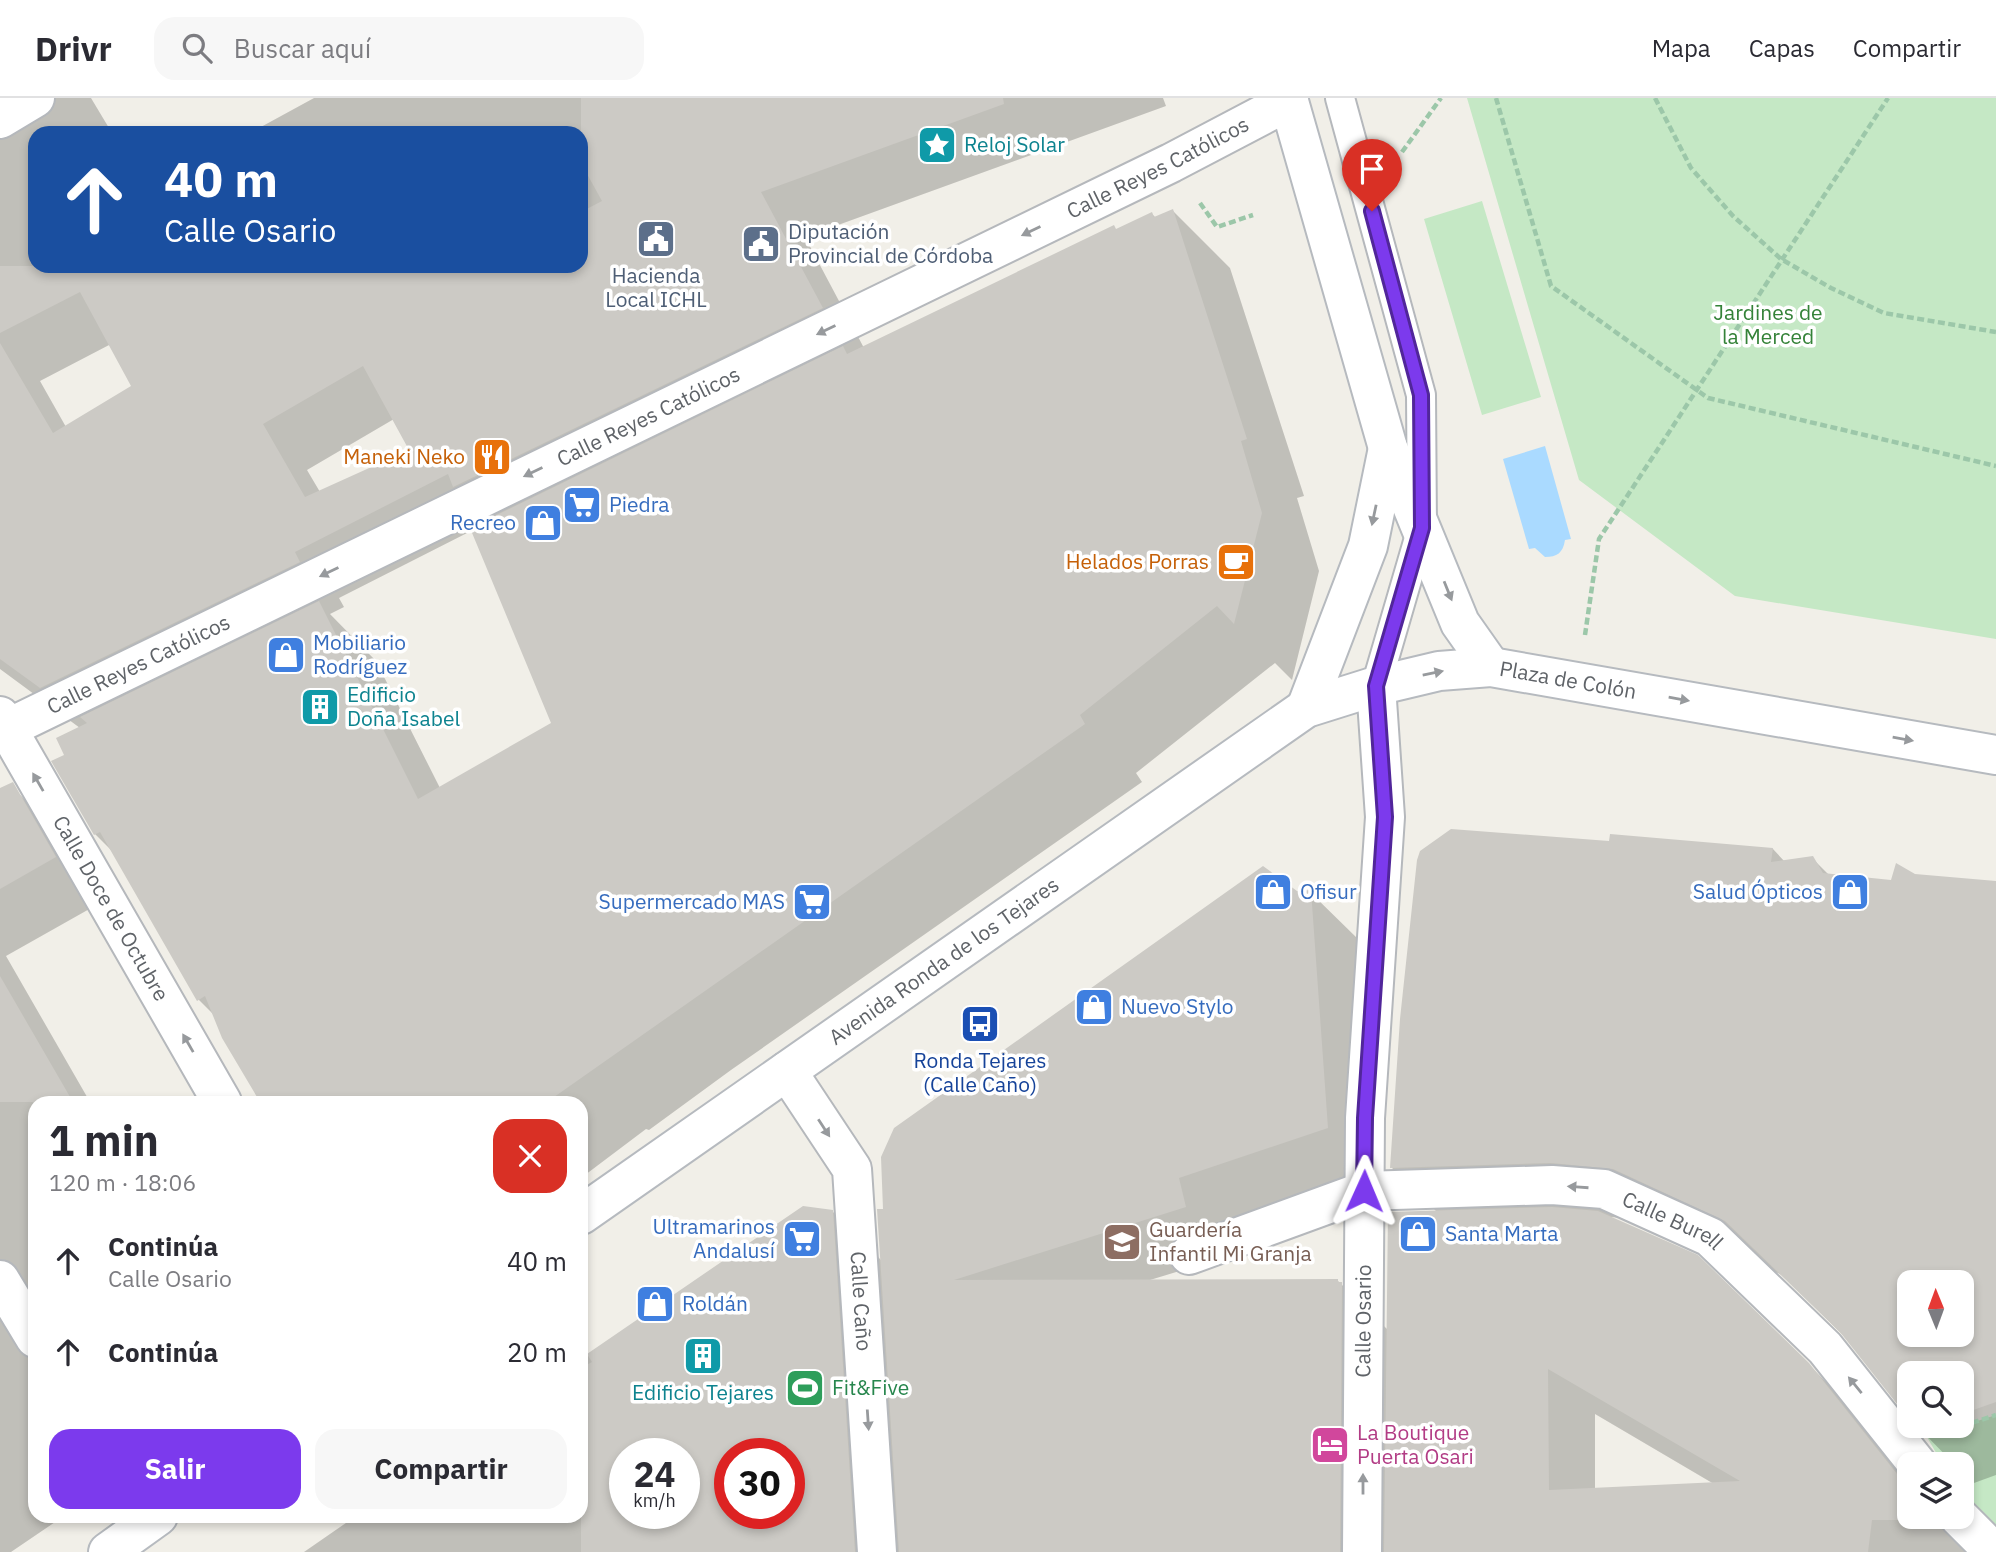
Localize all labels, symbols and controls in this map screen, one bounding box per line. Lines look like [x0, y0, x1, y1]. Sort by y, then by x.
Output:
search box [154, 17, 644, 80]
text: Drivr [35, 27, 112, 70]
icon: search [178, 29, 216, 67]
text: Buscar aquí [234, 31, 371, 65]
text: Mapa [1652, 32, 1711, 64]
text: Capas [1749, 32, 1815, 64]
text: Compartir [1853, 32, 1961, 64]
street label: Calle Reyes Católicos [1062, 110, 1253, 225]
place icon: Reloj Solar [916, 124, 958, 166]
place label: Reloj Solar [964, 130, 1065, 158]
pin [1342, 139, 1402, 211]
text: 40 m [164, 147, 278, 210]
icon: arrive [1353, 150, 1391, 188]
icon: ahead [49, 154, 140, 245]
text: Calle Osario [164, 209, 336, 251]
place label: Diputación Provincial de Córdoba [788, 217, 993, 269]
public building icon: Hacienda Local ICHL [635, 218, 677, 260]
public building icon: Diputación Provincial de Córdoba [740, 223, 782, 265]
one-way arrow [1021, 225, 1041, 236]
place label: Hacienda Local ICHL [605, 261, 707, 313]
park label: Jardines de la Merced [1713, 298, 1823, 350]
one-way arrow [816, 325, 836, 336]
street label: Calle Reyes Católicos [552, 360, 744, 472]
restaurant icon: Maneki Neko [471, 436, 513, 478]
place label: Maneki Neko [343, 442, 465, 470]
one-way arrow [523, 467, 543, 478]
supermarket icon: Piedra [561, 484, 603, 526]
place label: Piedra [609, 490, 670, 518]
shop icon: Recreo [522, 502, 564, 544]
one-way arrow [1369, 504, 1380, 526]
place label: Recreo [450, 508, 516, 536]
cafe icon: Helados Porras [1215, 541, 1257, 583]
place label: Helados Porras [1066, 547, 1209, 575]
one-way arrow [319, 566, 339, 577]
one-way arrow [1442, 581, 1453, 602]
street label: Calle Reyes Católicos [42, 607, 234, 720]
place label: Mobiliario Rodríguez [313, 628, 407, 680]
shop icon: Mobiliario Rodríguez [265, 634, 307, 676]
street label: Plaza de Colón [1497, 654, 1639, 705]
one-way arrow [1422, 667, 1444, 678]
place label: Edificio Doña Isabel [347, 680, 460, 732]
building icon: Edificio Doña Isabel [299, 686, 341, 728]
one-way arrow [1668, 694, 1690, 705]
one-way arrow [1892, 733, 1914, 744]
one-way arrow [32, 773, 44, 792]
street label: Calle Doce de Octubre [47, 810, 176, 1006]
street label: Avenida Ronda de los Tejares [823, 870, 1064, 1051]
shop icon: Ofisur [1252, 871, 1294, 913]
shop icon: Salud Ópticos [1829, 871, 1871, 913]
place label: Ofisur [1300, 877, 1357, 905]
place label: Salud Ópticos [1693, 877, 1823, 905]
supermarket icon: Supermercado MAS [791, 881, 833, 923]
place label: Supermercado MAS [599, 887, 785, 915]
shop icon: Nuevo Stylo [1073, 986, 1115, 1028]
place label: Nuevo Stylo [1121, 992, 1234, 1020]
bus stop icon: Ronda Tejares (Calle Caño) [959, 1003, 1001, 1045]
one-way arrow [182, 1034, 194, 1053]
place label: Ronda Tejares (Calle Caño) [913, 1046, 1047, 1098]
text: 1 min [49, 1113, 159, 1168]
one-way arrow [818, 1118, 831, 1137]
button: close [493, 1119, 567, 1193]
position arrow [1327, 1154, 1401, 1228]
text: 120 m · 18:06 [49, 1167, 196, 1197]
one-way arrow [1567, 1181, 1589, 1192]
street label: Calle Burell [1618, 1184, 1730, 1256]
place label: Ultramarinos Andalusí [653, 1212, 775, 1264]
shop icon: Santa Marta [1397, 1213, 1439, 1255]
place label: Guardería Infantil Mi Granja [1149, 1215, 1312, 1267]
supermarket icon: Ultramarinos Andalusí [781, 1218, 823, 1260]
place label: Santa Marta [1445, 1219, 1559, 1247]
school or university icon: Guardería Infantil Mi Granja [1101, 1221, 1143, 1263]
text: Continúa [108, 1229, 218, 1263]
icon: ahead [49, 1242, 87, 1280]
text: 40 m [507, 1244, 567, 1278]
street label: Calle Caño [844, 1250, 879, 1352]
text: Calle Osario [108, 1263, 232, 1293]
street label: Calle Osario [1348, 1264, 1377, 1378]
north arrow [1897, 1270, 1974, 1348]
map controls [1897, 1270, 1974, 1529]
shop icon: Roldán [634, 1283, 676, 1325]
place label: Roldán [682, 1289, 748, 1317]
icon: ahead [49, 1333, 87, 1371]
text: Continúa [108, 1335, 218, 1369]
text: 20 m [507, 1335, 567, 1369]
building icon: Edificio Tejares [682, 1335, 724, 1377]
button: search [1897, 1361, 1974, 1438]
sports icon: Fit&Five [784, 1367, 826, 1409]
place label: Fit&Five [832, 1373, 909, 1401]
one-way arrow [1848, 1377, 1863, 1394]
place label: Edificio Tejares [632, 1378, 774, 1406]
one-way arrow [863, 1409, 874, 1431]
place label: La Boutique Puerta Osari [1357, 1418, 1474, 1470]
hotel icon: La Boutique Puerta Osari [1309, 1424, 1351, 1466]
button: Salir [49, 1429, 301, 1509]
button: Compartir [315, 1429, 567, 1509]
speed limit sign: 30 [714, 1438, 805, 1529]
text: 24 [633, 1451, 676, 1497]
button: layers [1897, 1452, 1974, 1529]
one-way arrow [1357, 1473, 1369, 1495]
text: km/h [633, 1489, 676, 1512]

